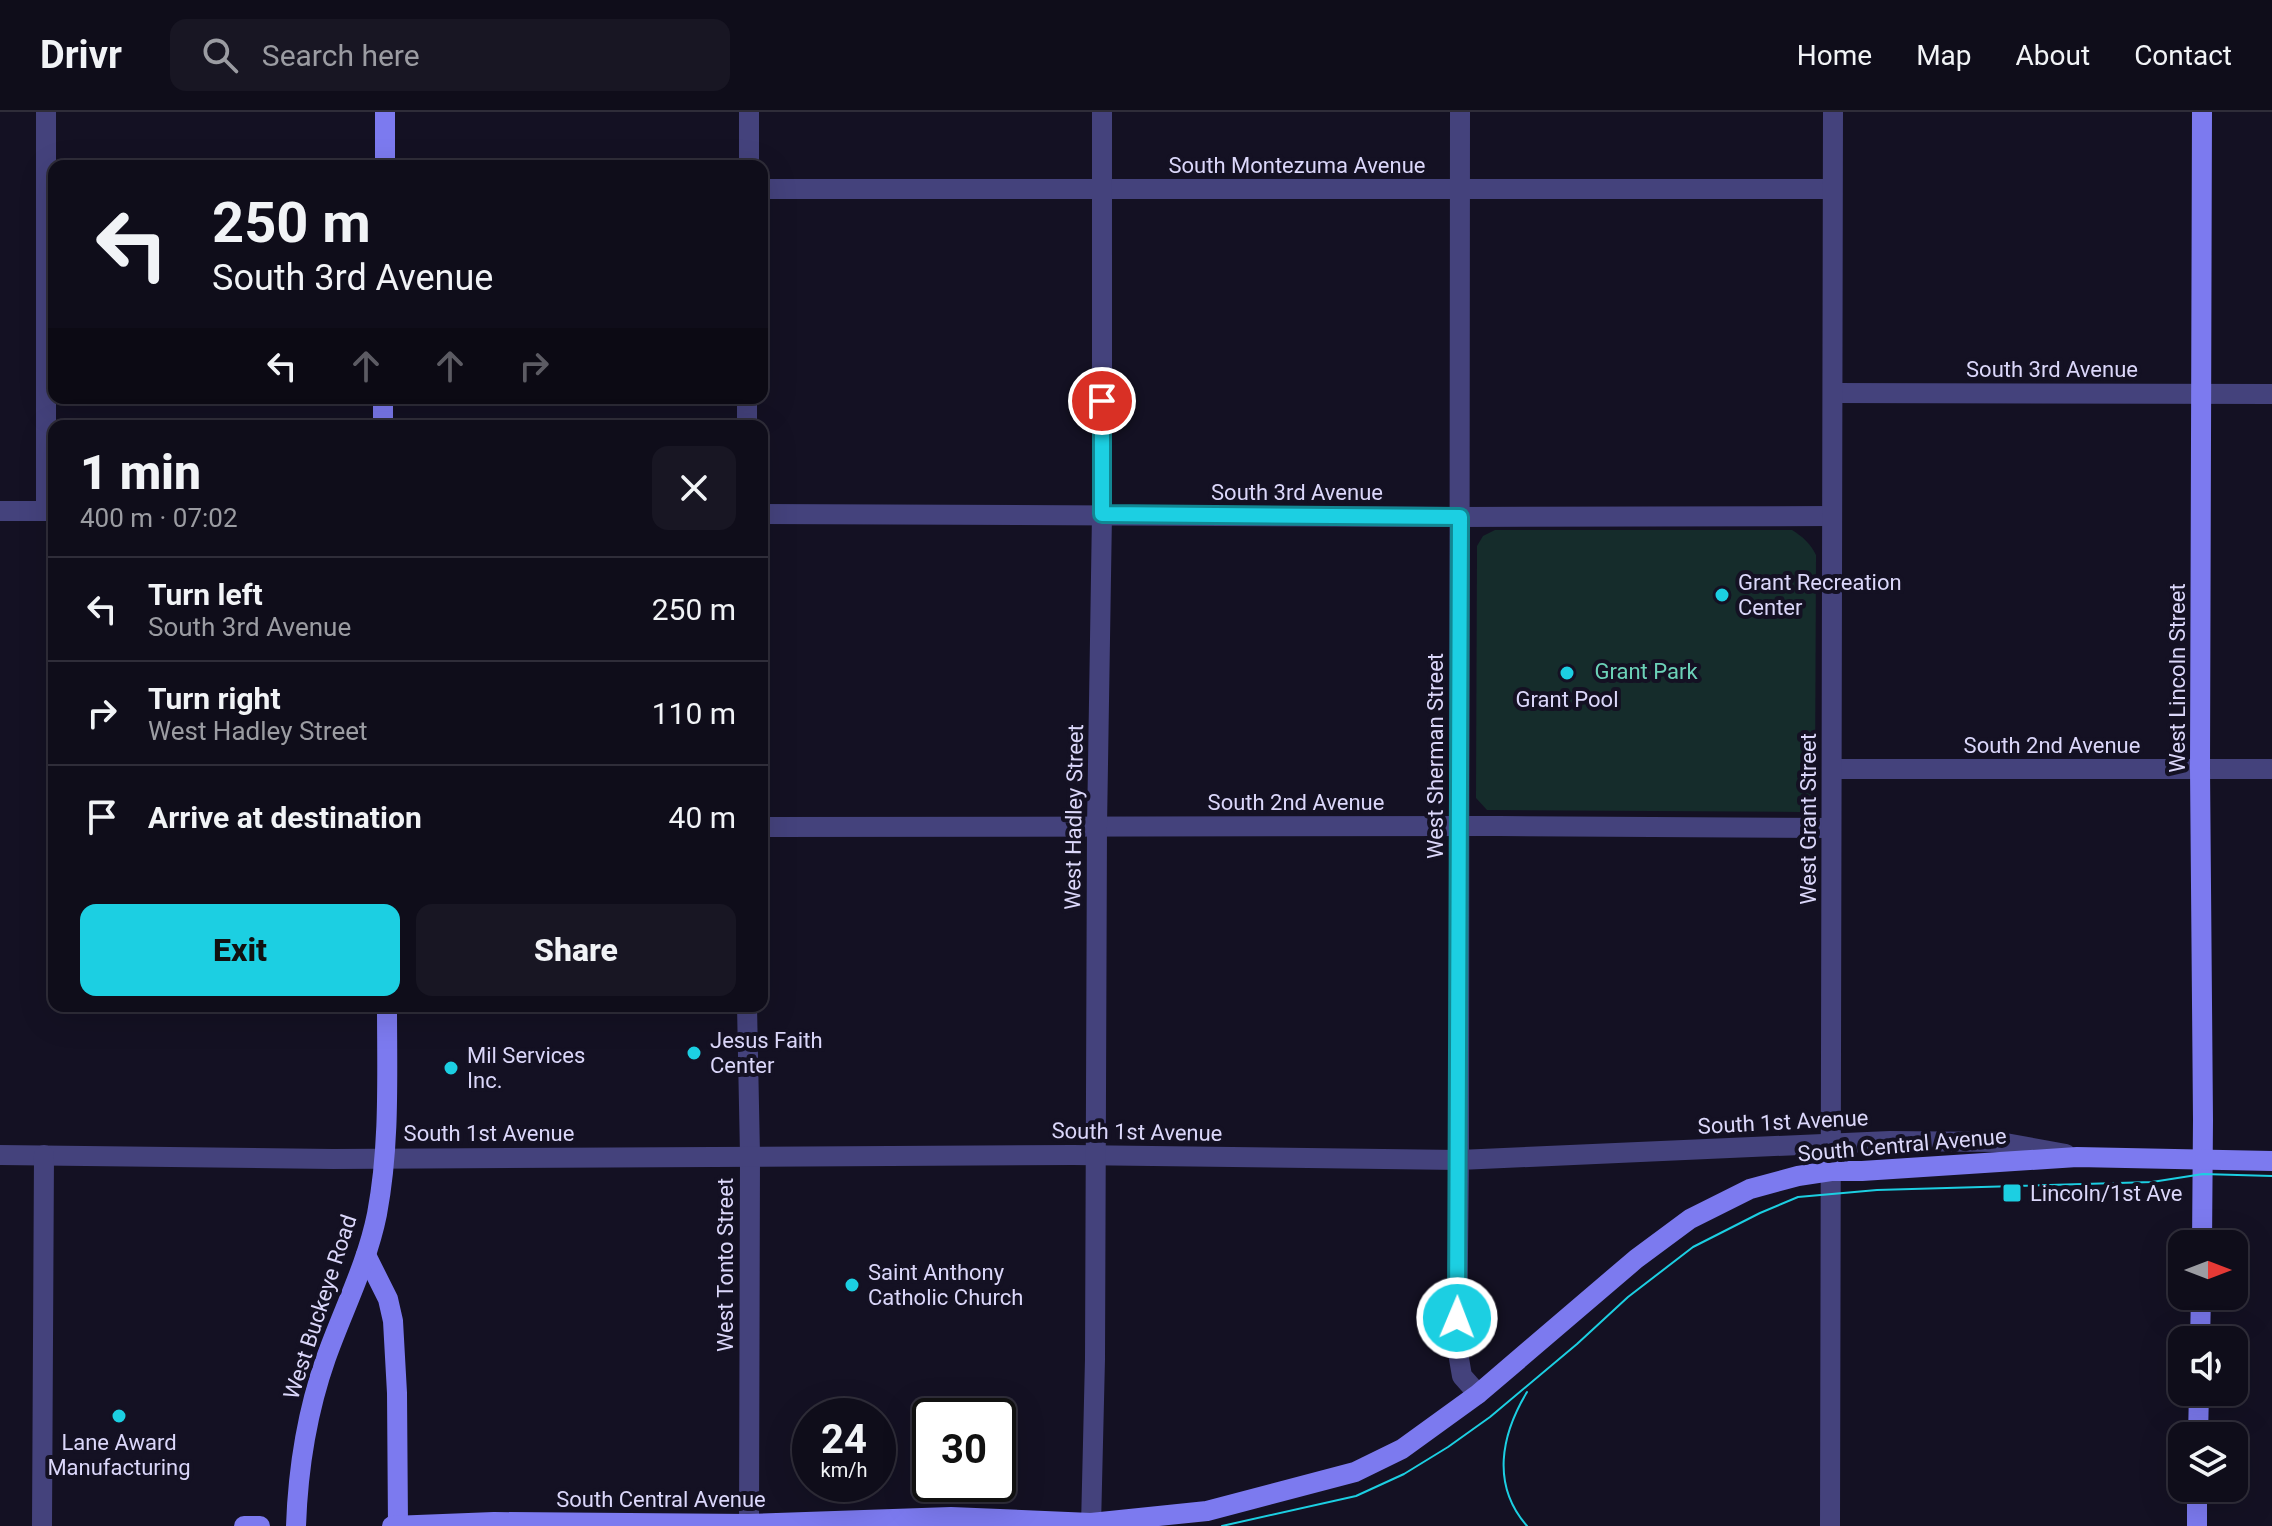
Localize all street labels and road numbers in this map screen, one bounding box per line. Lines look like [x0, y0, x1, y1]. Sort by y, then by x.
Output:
street label: South Montezuma Avenue [1169, 153, 1425, 178]
street label: South 3rd Avenue [1966, 357, 2138, 382]
street label: South 3rd Avenue [1211, 480, 1383, 505]
street label: West Lincoln Street [2165, 583, 2190, 773]
street label: West Sherman Street [1423, 653, 1448, 859]
street label: West Hadley Street [1060, 724, 1088, 910]
street label: West Grant Street [1796, 733, 1821, 905]
street label: South 2nd Avenue [1964, 733, 2140, 758]
street label: South 2nd Avenue [1208, 790, 1384, 815]
street label: South 1st Avenue [1697, 1105, 1869, 1139]
street label: South 1st Avenue [1051, 1118, 1223, 1146]
street label: South 1st Avenue [404, 1121, 574, 1146]
street label: South Central Avenue [1797, 1123, 2007, 1167]
street label: West Tonto Street [713, 1178, 738, 1352]
street label: West Buckeye Road [278, 1212, 362, 1402]
street label: South Central Avenue [556, 1487, 766, 1512]

